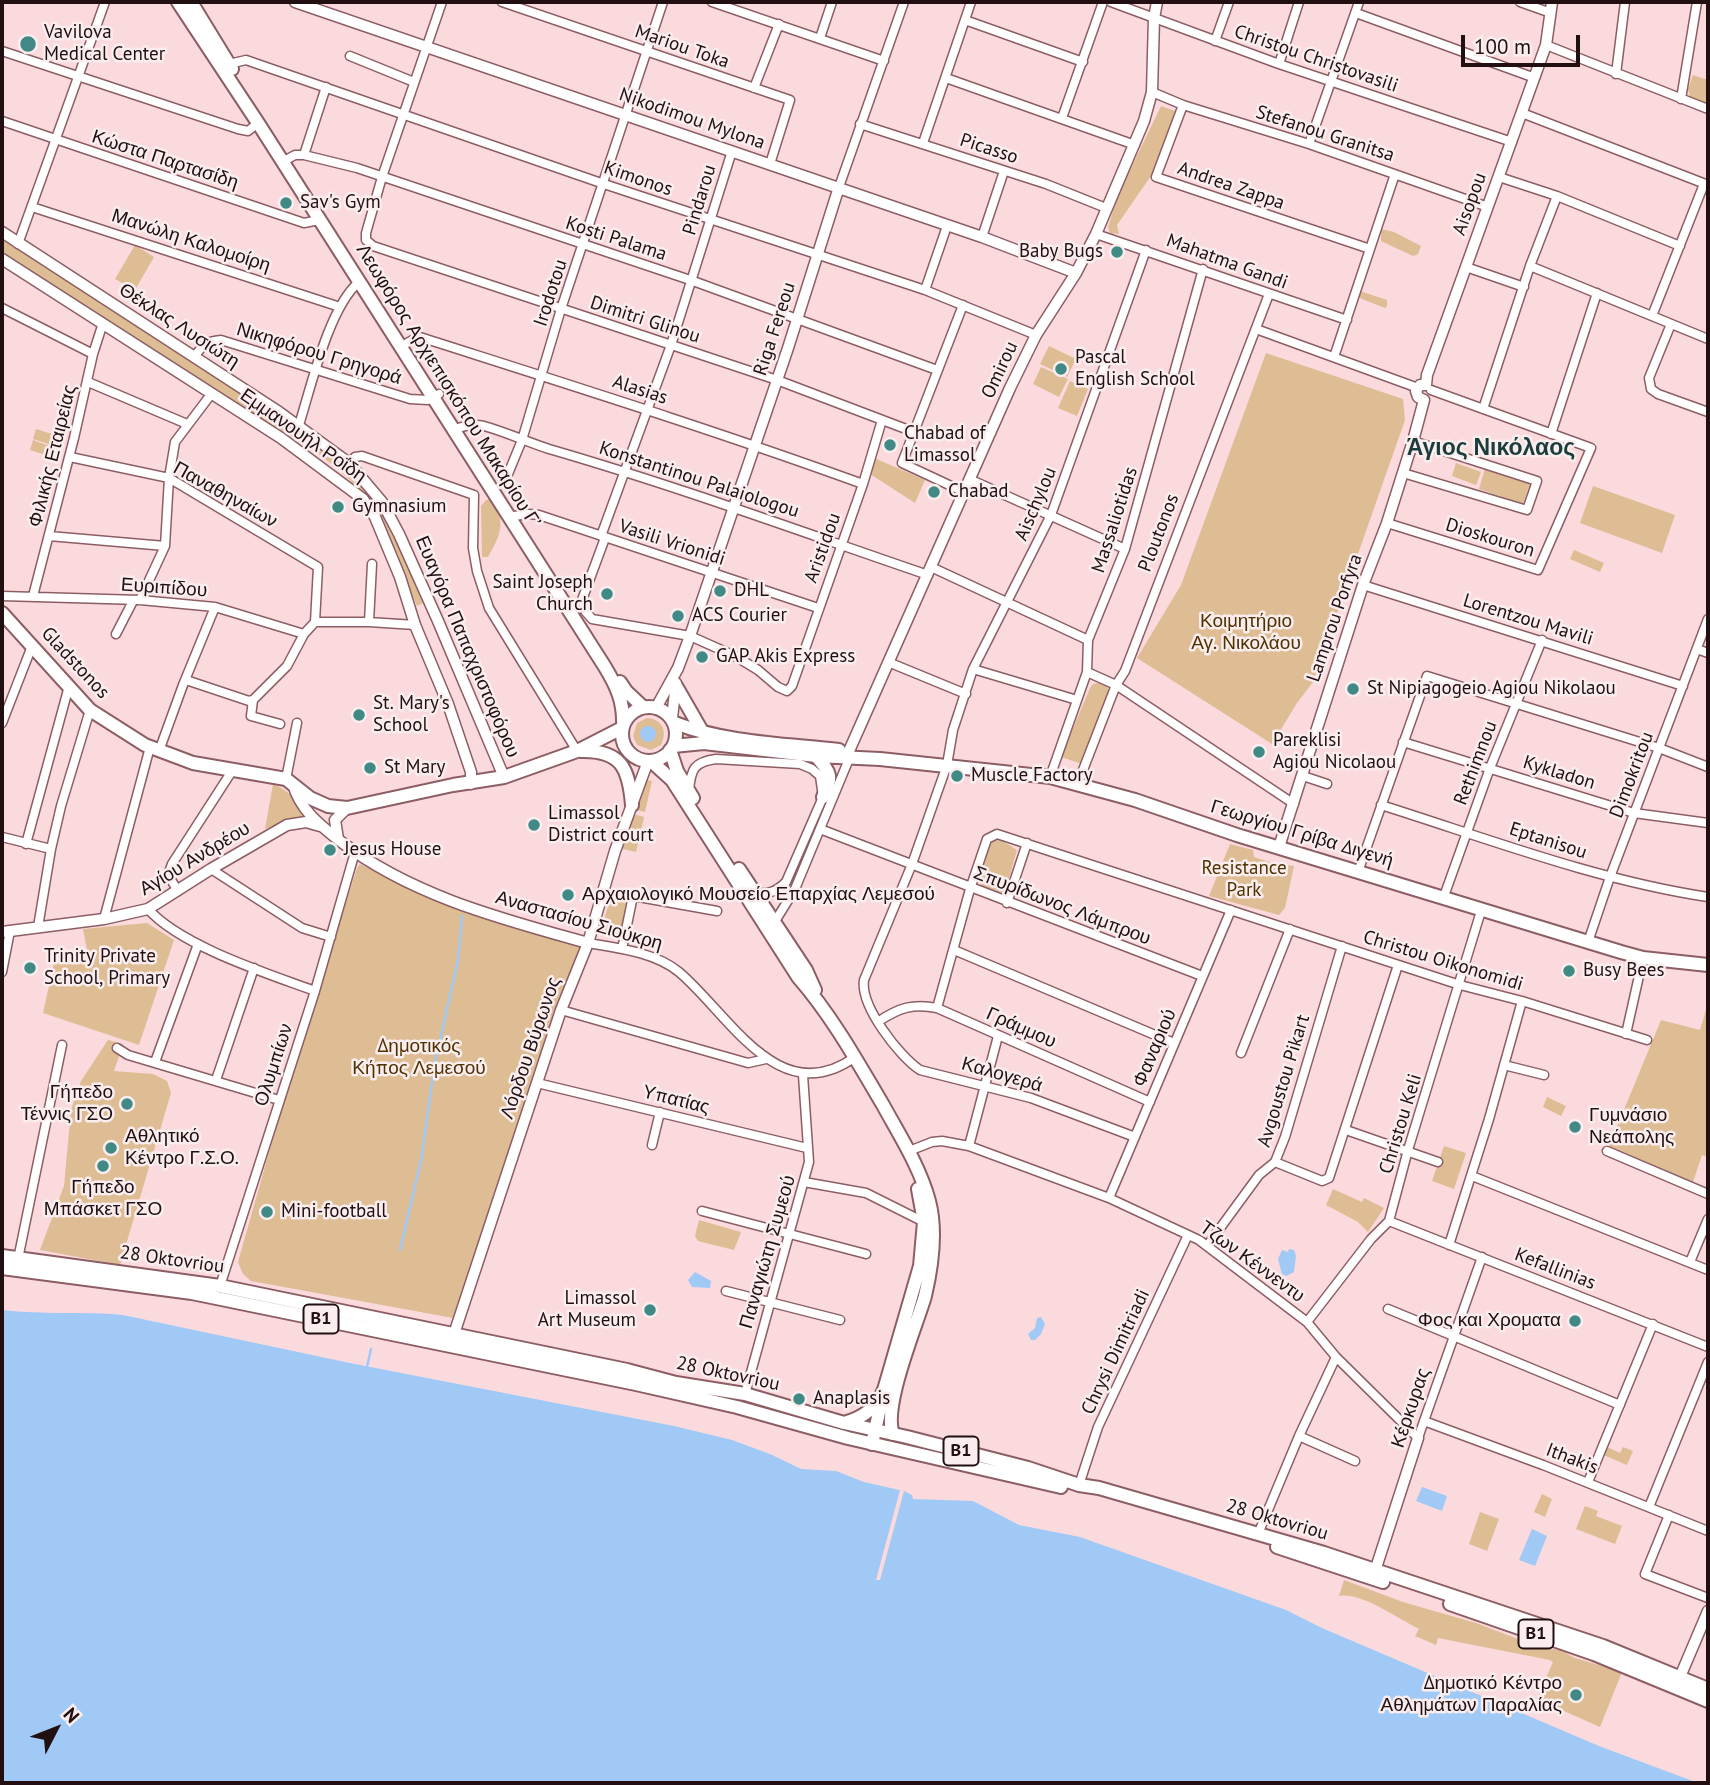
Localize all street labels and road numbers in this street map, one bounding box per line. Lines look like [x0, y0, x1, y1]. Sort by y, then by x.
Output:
street label: Mariou Toka [632, 20, 732, 74]
street label: Christou Christovasili [1231, 20, 1401, 98]
street label: Nikodimou Mylona [616, 83, 768, 155]
street label: Stefanou Granitsa [1253, 101, 1397, 167]
street label: Κώστα Παρτασίδη [89, 126, 241, 194]
street label: Picasso [957, 129, 1021, 169]
street label: Kimonos [601, 157, 675, 201]
street label: Andrea Zappa [1174, 157, 1288, 215]
street label: Pindarou [678, 162, 722, 238]
street label: Aisopou [1448, 170, 1492, 238]
street label: Μανώλη Καλομοίρη [109, 205, 273, 277]
street label: Kosti Palama [563, 212, 669, 266]
street label: Mahatma Gandi [1163, 230, 1291, 294]
street label: Λεωφόρος Αρχιεπισκόπου Μακαρίου Γ’ [351, 240, 545, 532]
street label: Irodotou [529, 257, 573, 329]
street label: Θέκλας Λυσιώτη [115, 279, 243, 373]
street label: Riga Fereou [749, 279, 801, 379]
street label: Dimitri Glinou [587, 292, 703, 348]
street label: Νικηφόρου Γρηγορά [234, 318, 404, 390]
street label: Omirou [977, 338, 1023, 402]
street label: Alasias [610, 370, 670, 410]
street label: Φιλικής Εταιρείας [24, 382, 82, 530]
street label: Εμμανουήλ Ροΐδη [236, 384, 370, 488]
street label: Konstantinou Palaiologou [596, 437, 802, 523]
street label: Παναθηναίων [169, 457, 281, 533]
street label: Aischylou [1010, 464, 1062, 544]
street label: Massaliotidas [1087, 464, 1143, 576]
street label: Ploutonos [1134, 491, 1184, 575]
street label: Aristidou [800, 510, 846, 586]
street label: Dioskouron [1443, 514, 1537, 562]
street label: Vasili Vrionidi [616, 515, 728, 571]
street label: Ευαγόρα Παπαχριστοφόρου [410, 533, 524, 761]
street label: Lamprou Porfyra [1302, 551, 1368, 685]
street label: Ευριπίδου [120, 574, 208, 602]
street label: Lorentzou Mavili [1460, 589, 1596, 651]
street label: Gladstonos [36, 622, 114, 704]
street label: Rethimnou [1450, 718, 1502, 808]
street label: Dimokritou [1605, 729, 1659, 821]
street label: Kykladon [1520, 751, 1598, 795]
street label: Γεωργίου Γρίβα Διγενή [1208, 795, 1396, 873]
street label: Αγίου Ανδρέου [136, 817, 254, 901]
street label: Eptanisou [1506, 818, 1590, 864]
street label: Σπυρίδωνος Λάμπρου [970, 862, 1154, 950]
street label: Αναστασίου Σιούκρη [493, 886, 665, 956]
street label: Christou Oikonomidi [1360, 926, 1526, 996]
street label: Λόρδου Βύρωνος [496, 974, 566, 1122]
street label: Γράμμου [982, 1002, 1060, 1054]
street label: Φαναριού [1128, 1006, 1182, 1090]
street label: Avgoustou Pikart [1253, 1012, 1315, 1150]
street label: Ολυμπίων [250, 1021, 298, 1109]
street label: Καλογερά [959, 1053, 1045, 1097]
street label: Christou Keli [1375, 1071, 1427, 1177]
street label: Υπατίας [640, 1081, 712, 1119]
street label: Παναγιώτη Συμεού [735, 1173, 801, 1331]
street label: Τζων Κέννεντυ [1195, 1216, 1309, 1308]
street label: 28 Oktovriou [118, 1241, 226, 1279]
street label: Kefallinias [1511, 1243, 1599, 1295]
street label: Chrysi Dimitriadi [1077, 1286, 1155, 1418]
road number: B1 [304, 1304, 338, 1334]
street label: 28 Oktovriou [674, 1352, 782, 1396]
street label: Κέρκυρας [1387, 1365, 1435, 1451]
road number: B1 [944, 1436, 978, 1466]
street label: Ithakis [1543, 1439, 1601, 1479]
street label: 28 Oktovriou [1223, 1495, 1331, 1545]
road number: B1 [1518, 1619, 1554, 1648]

